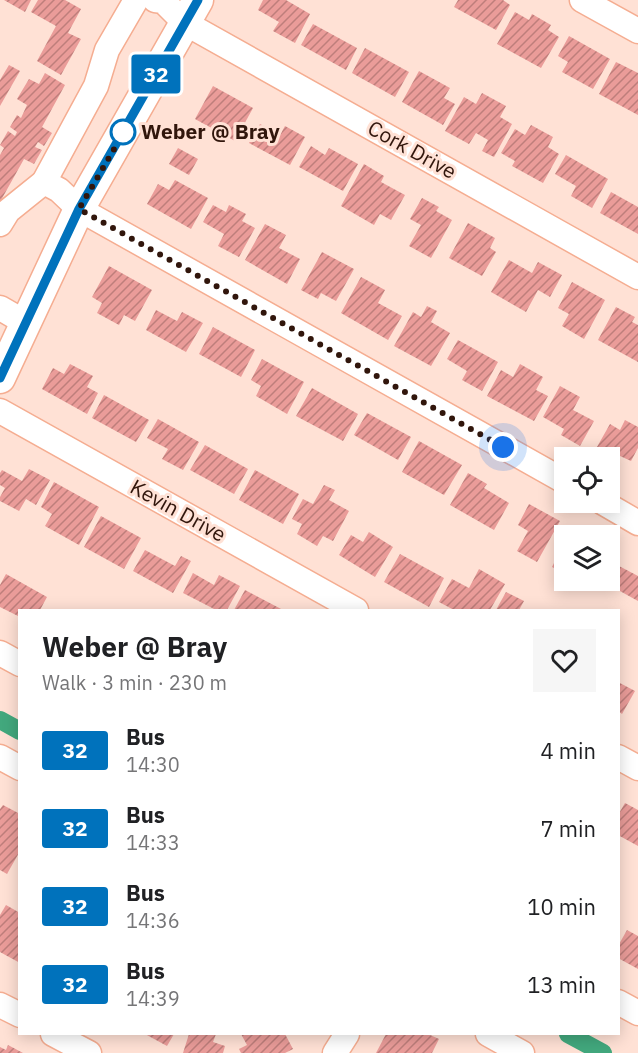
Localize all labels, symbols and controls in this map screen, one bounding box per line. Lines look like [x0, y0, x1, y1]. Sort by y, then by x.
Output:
line badge: 32 [129, 54, 183, 94]
text: 32 [143, 60, 169, 88]
street label: Cork Drive [363, 113, 462, 185]
place label: Weber @ Bray [141, 117, 281, 145]
marker: Weber @ Bray [110, 119, 136, 145]
your location [488, 432, 518, 462]
map controls [554, 447, 620, 591]
button: locate [554, 447, 620, 513]
street label: Kevin Drive [126, 472, 231, 548]
button: layers [554, 525, 620, 591]
text: Weber @ Bray [42, 628, 227, 665]
button: heart [533, 629, 596, 692]
text: Walk · 3 min · 230 m [42, 669, 227, 696]
text: Bus [126, 722, 165, 751]
text: 32 [62, 736, 88, 764]
text: 4 min [540, 736, 596, 765]
text: 14:30 [126, 751, 180, 778]
text: Bus [126, 800, 165, 829]
text: 32 [62, 814, 88, 842]
text: 7 min [540, 814, 596, 843]
text: 14:33 [126, 829, 180, 856]
text: Bus [126, 878, 165, 907]
text: 32 [62, 892, 88, 920]
text: 10 min [527, 892, 596, 921]
text: 14:36 [126, 907, 180, 934]
text: Bus [126, 956, 165, 985]
text: 32 [62, 970, 88, 998]
text: 13 min [527, 970, 596, 999]
text: 14:39 [126, 985, 180, 1012]

